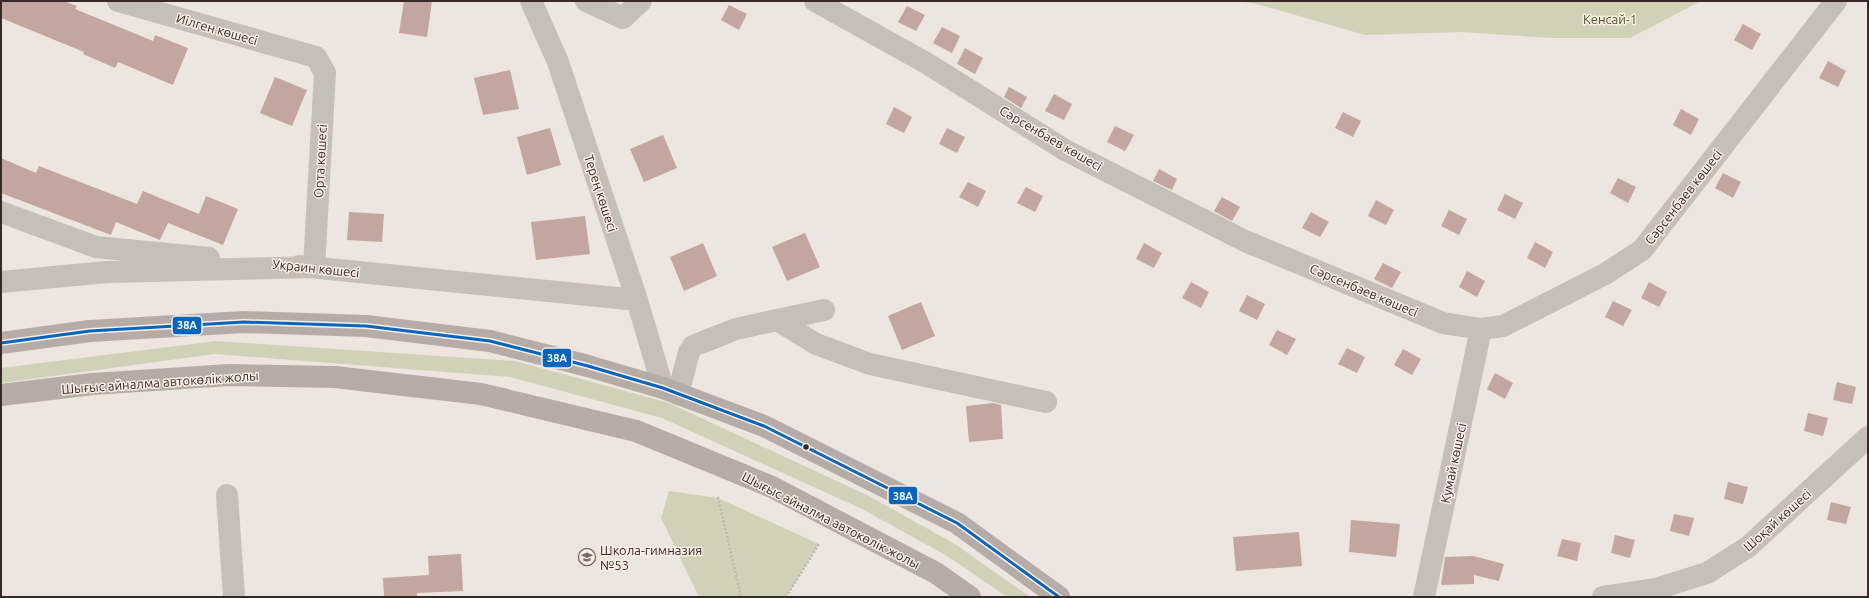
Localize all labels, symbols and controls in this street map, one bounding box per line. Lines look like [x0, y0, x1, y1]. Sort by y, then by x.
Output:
street label: Иілген көшесі [175, 11, 259, 47]
park label: Кенсай-1 [1583, 12, 1637, 26]
street label: Сәрсенбаев көшесі [997, 103, 1105, 173]
street label: Орта көшесі [311, 124, 329, 198]
street label: Сәрсенбаев көшесі [1642, 147, 1724, 247]
street label: Терең көшесі [582, 153, 620, 233]
street label: Украин көшесі [272, 256, 360, 280]
street label: Сәрсенбаев көшесі [1308, 261, 1420, 319]
line badge: 38А [172, 316, 202, 335]
text: 38А [177, 319, 197, 331]
line badge: 38А [542, 348, 572, 368]
text: 38А [547, 352, 567, 364]
street label: Шығыс айналма автокөлік жолы [61, 368, 259, 396]
street label: Кумай көшесі [1438, 422, 1468, 504]
unlabelled marker [801, 442, 811, 452]
street label: Шығыс айналма автокөлік жолы [740, 469, 922, 571]
line badge: 38А [888, 486, 918, 505]
street label: Шоқай көшесі [1741, 486, 1813, 554]
text: 38А [893, 490, 913, 502]
place label: Школа-гимназия №53 [600, 543, 702, 572]
school or university icon: Школа-гимназия №53 [577, 547, 597, 567]

